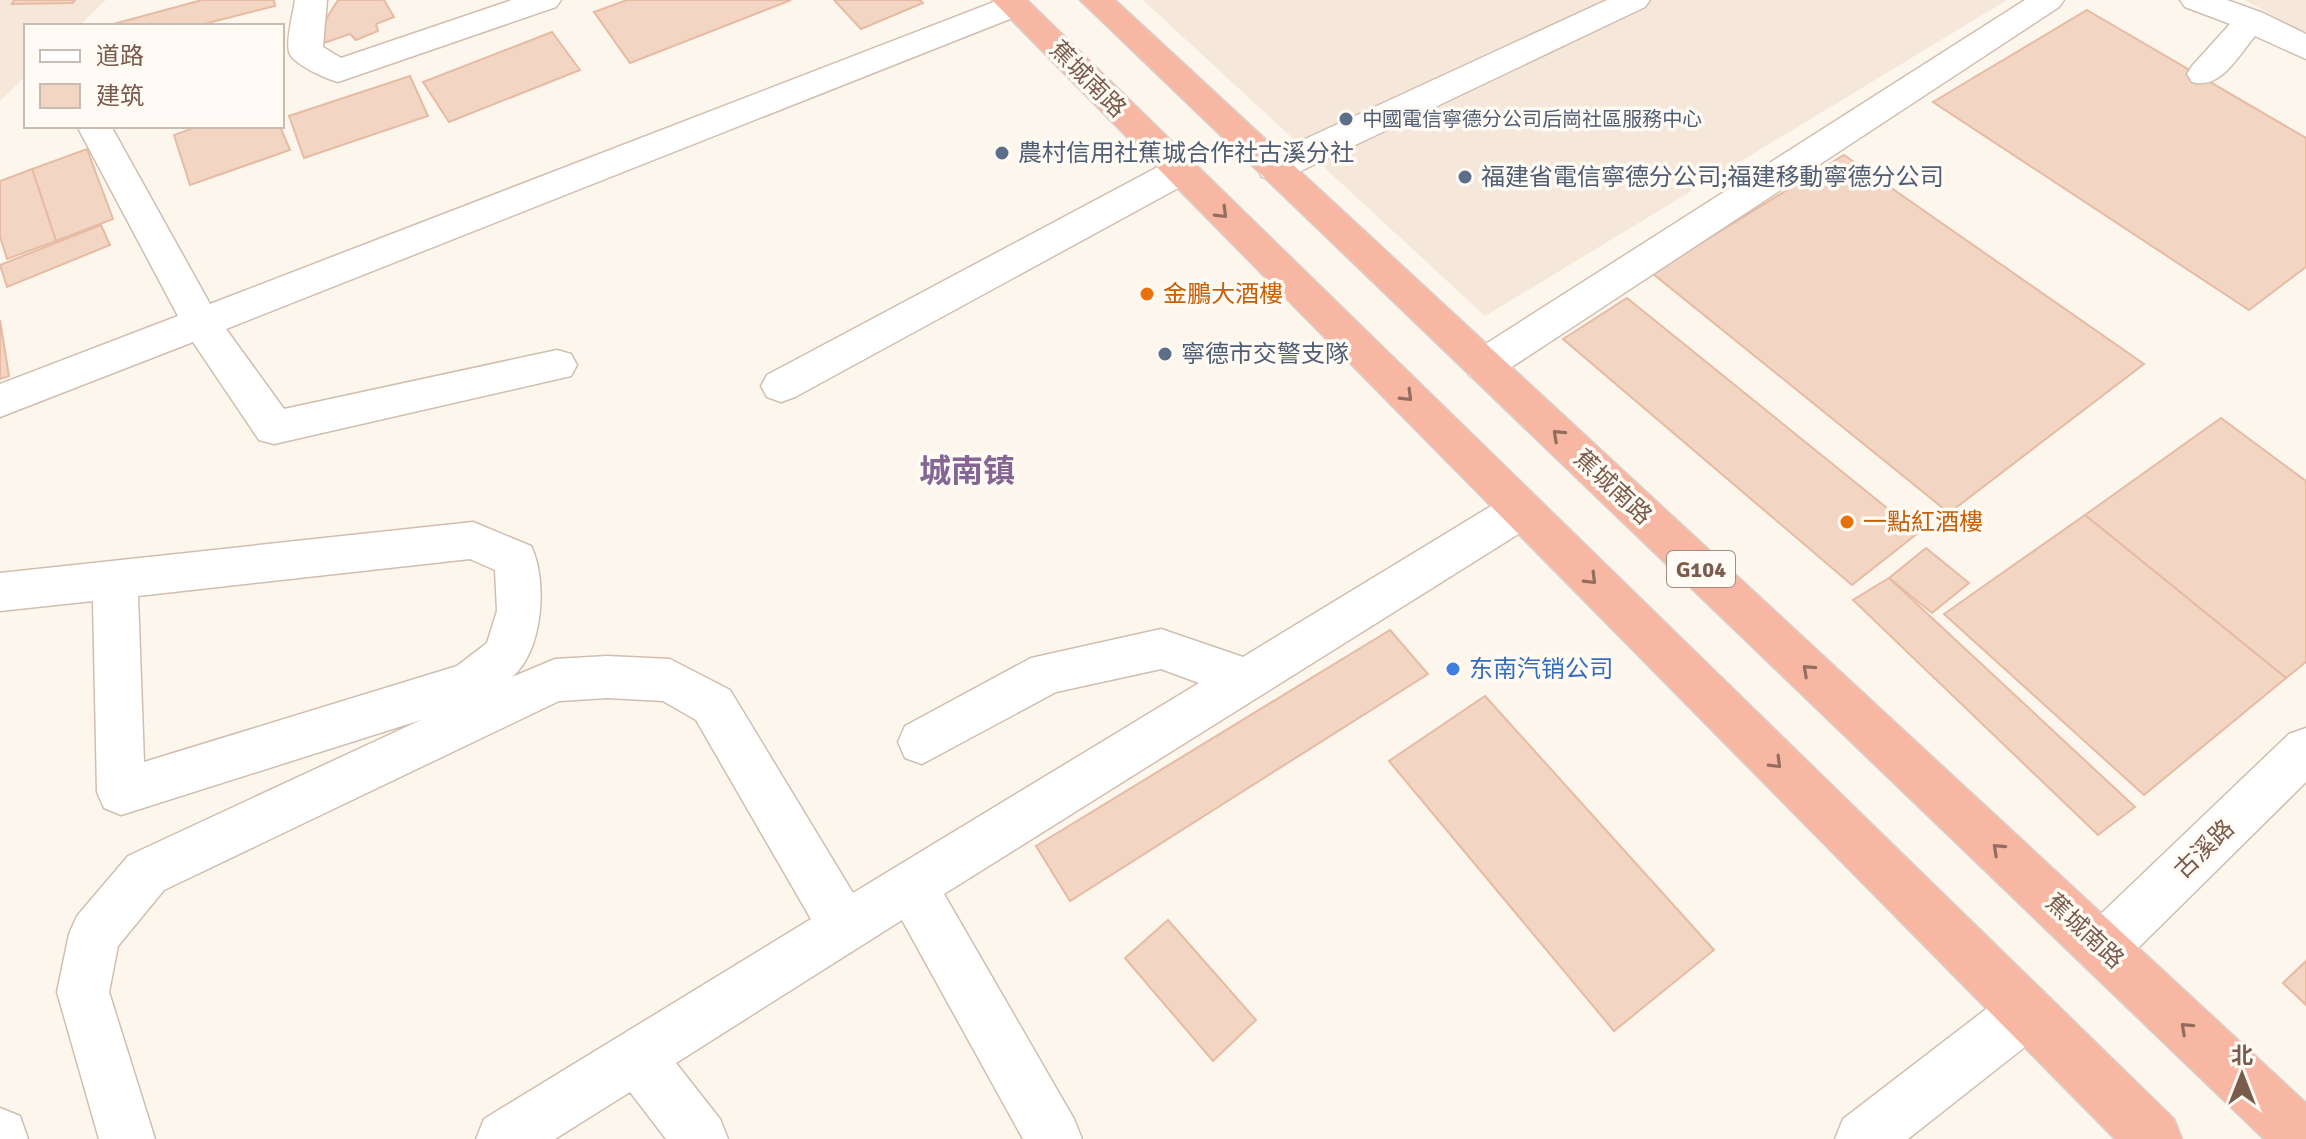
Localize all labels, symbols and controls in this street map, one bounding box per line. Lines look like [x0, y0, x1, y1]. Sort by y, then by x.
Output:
legend [24, 24, 284, 128]
street label: 蕉城南路 [1043, 34, 1133, 124]
text: 道路 [96, 41, 144, 71]
text: 建筑 [96, 81, 144, 111]
place label: 中國電信寧德分公司后崗社區服務中心 [1362, 107, 1702, 132]
marker: 中國電信寧德分公司后崗社區服務中心 [1337, 110, 1355, 128]
place label: 農村信用社蕉城合作社古溪分社 [1018, 138, 1354, 168]
marker: 農村信用社蕉城合作社古溪分社 [993, 144, 1011, 162]
place label: 福建省電信寧德分公司;福建移動寧德分公司 [1481, 162, 1944, 192]
marker: 福建省電信寧德分公司;福建移動寧德分公司 [1456, 168, 1474, 186]
one-way arrow [1213, 204, 1227, 218]
place label: 金鵬大酒樓 [1163, 279, 1283, 309]
marker: 金鵬大酒樓 [1138, 285, 1156, 303]
place label: 寧德市交警支隊 [1181, 339, 1349, 369]
marker: 寧德市交警支隊 [1156, 345, 1174, 363]
one-way arrow [1398, 387, 1412, 401]
one-way arrow [1553, 429, 1567, 444]
street label: 蕉城南路 [1568, 443, 1658, 531]
district label: 城南镇 [919, 452, 1015, 491]
place label: 一點紅酒樓 [1863, 507, 1983, 537]
marker: 一點紅酒樓 [1838, 513, 1856, 531]
road number: G104 [1667, 551, 1735, 587]
one-way arrow [1582, 570, 1596, 585]
place label: 东南汽销公司 [1469, 654, 1613, 684]
marker: 东南汽销公司 [1444, 660, 1462, 678]
one-way arrow [1803, 666, 1818, 680]
one-way arrow [1767, 754, 1781, 768]
street label: 古溪路 [2168, 813, 2240, 885]
one-way arrow [1992, 844, 2007, 858]
street label: 蕉城南路 [2040, 887, 2130, 975]
one-way arrow [2181, 1023, 2196, 1037]
north arrow [2202, 1035, 2282, 1115]
text: 北 [2231, 1042, 2253, 1069]

